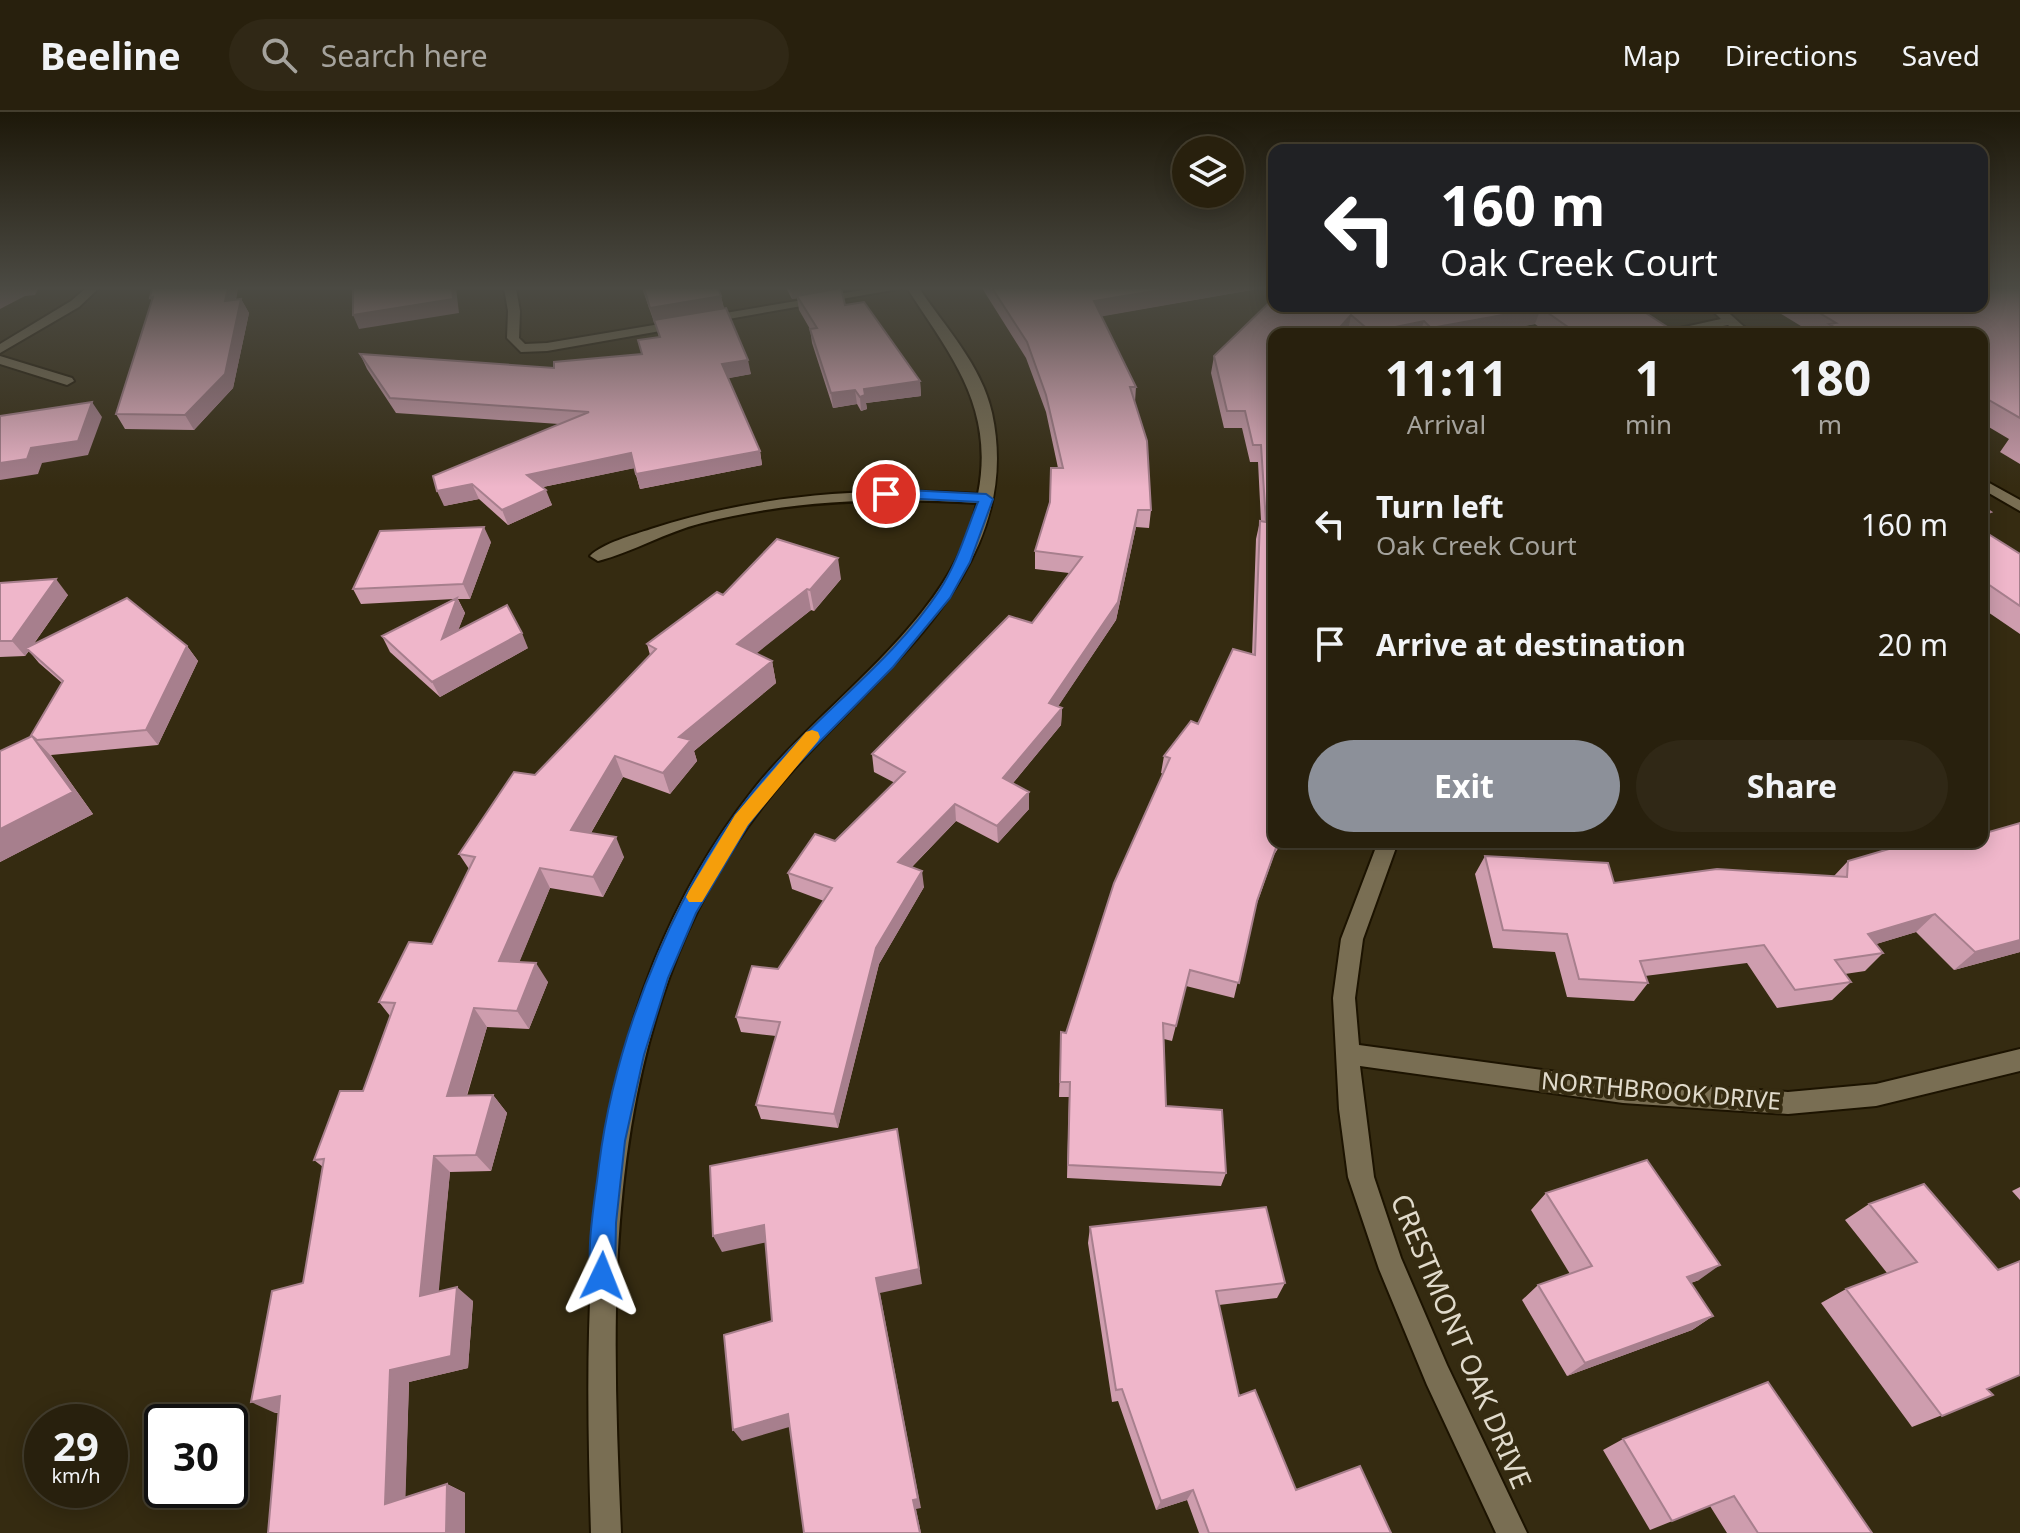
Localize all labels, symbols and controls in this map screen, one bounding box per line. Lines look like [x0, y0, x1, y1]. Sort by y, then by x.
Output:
search box [229, 19, 789, 91]
text: Beeline [40, 29, 181, 81]
icon: search [257, 33, 301, 77]
text: Search here [321, 35, 488, 76]
text: Map [1622, 36, 1681, 74]
text: Directions [1725, 36, 1858, 74]
text: Saved [1902, 36, 1980, 74]
map controls [1172, 136, 1244, 208]
button: layers [1172, 136, 1244, 208]
text: 160 m [1440, 166, 1605, 242]
icon: left [1308, 176, 1412, 280]
text: Oak Creek Court [1440, 238, 1718, 287]
text: 11:11 [1385, 345, 1508, 410]
text: 1 [1635, 345, 1662, 410]
text: 180 [1789, 345, 1871, 410]
text: Arrival [1407, 406, 1486, 442]
text: min [1625, 406, 1672, 442]
text: m [1818, 406, 1842, 442]
pin [852, 460, 920, 528]
icon: arrive [864, 472, 908, 516]
text: Turn left [1376, 486, 1504, 527]
icon: left [1308, 502, 1352, 546]
text: 160 m [1861, 504, 1948, 545]
text: Oak Creek Court [1376, 527, 1577, 563]
icon: arrive [1308, 622, 1352, 666]
text: Arrive at destination [1376, 624, 1686, 665]
text: 20 m [1878, 624, 1948, 665]
button: Exit [1308, 740, 1620, 832]
button: Share [1636, 740, 1948, 832]
street label: NORTHBROOK DRIVE [1540, 1063, 1782, 1117]
street label: CRESTMONT OAK DRIVE [1383, 1188, 1541, 1494]
position arrow [560, 1234, 644, 1318]
speed limit sign: 30 [144, 1404, 248, 1508]
text: 29 [53, 1418, 99, 1473]
text: km/h [51, 1462, 101, 1489]

